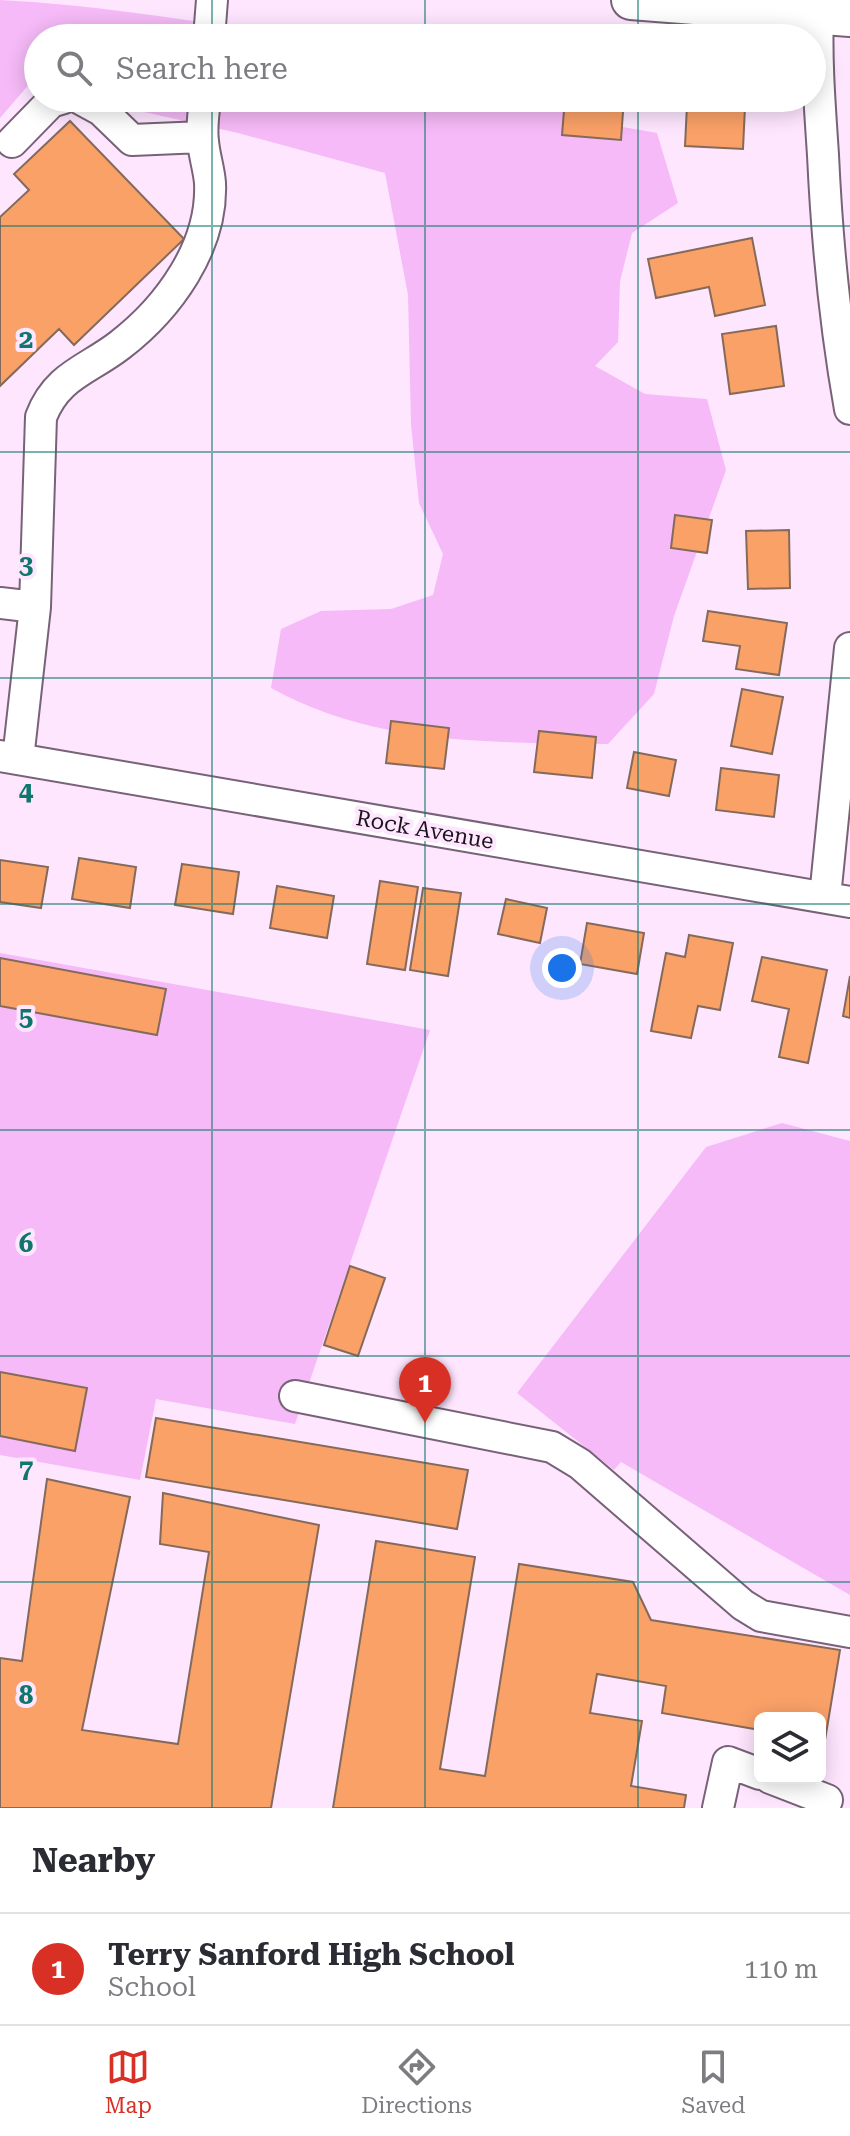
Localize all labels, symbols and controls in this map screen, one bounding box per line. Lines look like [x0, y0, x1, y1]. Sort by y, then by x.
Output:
search box [24, 24, 826, 112]
icon: search [52, 46, 96, 90]
text: Search here [116, 51, 288, 86]
text: 2 [19, 324, 33, 354]
text: 3 [19, 550, 33, 580]
text: 4 [19, 776, 34, 806]
street label: Rock Avenue [354, 805, 496, 854]
your location [542, 948, 582, 988]
text: 5 [19, 1002, 33, 1032]
text: 6 [19, 1228, 33, 1258]
pin: 1 [399, 1357, 451, 1423]
text: 7 [19, 1454, 33, 1484]
text: 8 [19, 1680, 34, 1710]
map controls [754, 1712, 826, 1784]
button: layers [754, 1712, 826, 1784]
text: Nearby [32, 1840, 155, 1880]
text: Terry Sanford High School [108, 1937, 514, 1972]
text: 1 [51, 1954, 65, 1984]
text: 110 m [744, 1954, 818, 1984]
text: School [108, 1972, 196, 2002]
tab: Map [105, 2045, 152, 2118]
tab: Directions [361, 2045, 472, 2118]
tab: Saved [681, 2045, 745, 2118]

